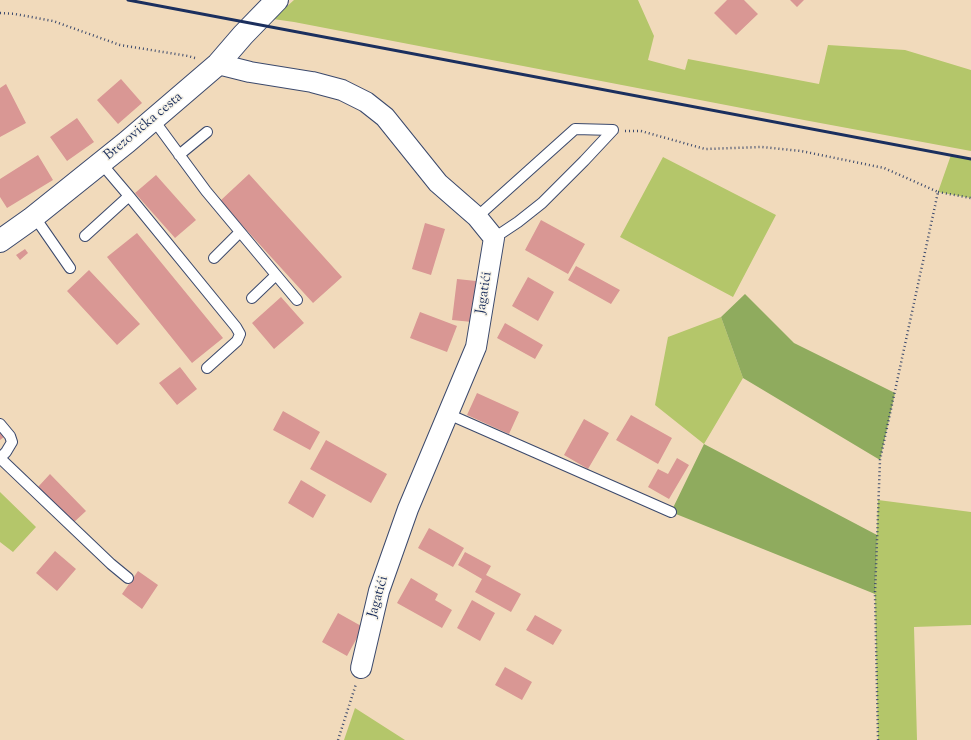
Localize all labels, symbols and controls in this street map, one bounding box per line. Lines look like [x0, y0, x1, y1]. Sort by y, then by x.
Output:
street label: Brezovička cesta [101, 89, 187, 165]
street label: Jagatići [473, 271, 497, 315]
street label: Jagatići [365, 574, 393, 620]

